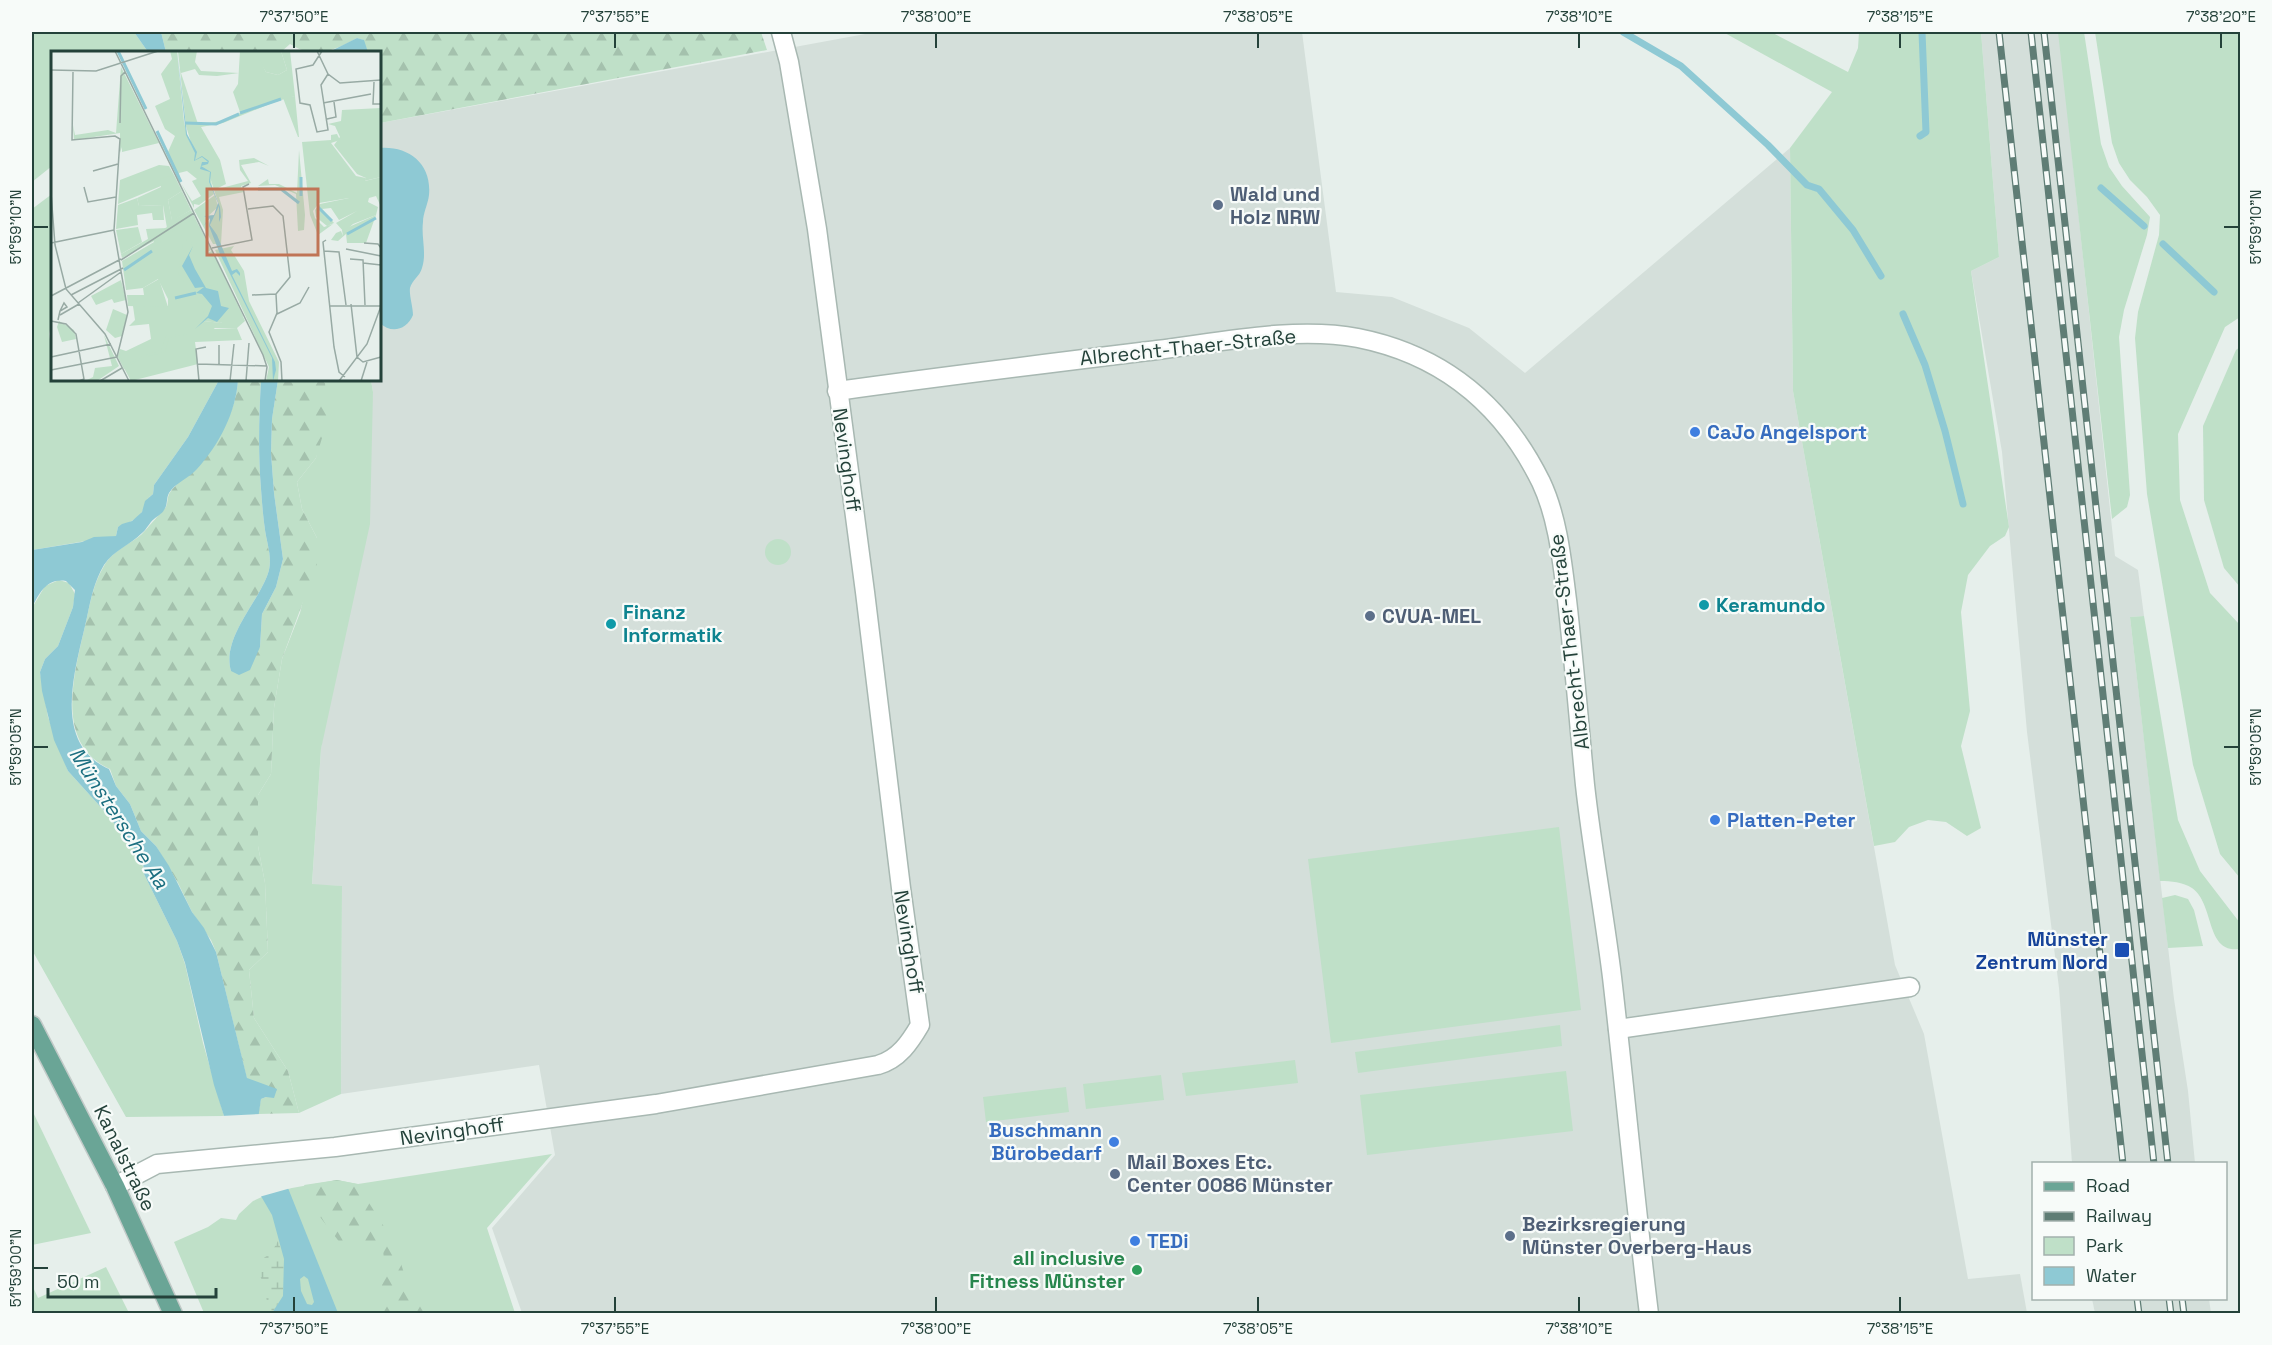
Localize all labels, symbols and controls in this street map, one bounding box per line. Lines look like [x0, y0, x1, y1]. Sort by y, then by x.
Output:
text: 7°37'50"E [260, 7, 328, 26]
text: 7°37'55"E [581, 7, 649, 26]
text: 7°38'00"E [901, 7, 971, 26]
text: 7°38'05"E [1223, 7, 1293, 26]
text: 7°38'10"E [1545, 7, 1613, 26]
text: 7°38'15"E [1867, 7, 1933, 26]
text: 7°38'20"E [2186, 7, 2256, 26]
inset map [51, 51, 381, 381]
place label: Wald und Holz NRW [1230, 181, 1320, 230]
text: 51°59'10"N [6, 190, 25, 264]
text: 51°59'10"N [2246, 190, 2265, 264]
marker: Wald und Holz NRW [1211, 198, 1225, 212]
street label: Albrecht-Thaer-Straße [1078, 323, 1298, 371]
street label: Nevinghoff [827, 406, 867, 514]
place label: CaJo Angelsport [1707, 419, 1867, 445]
marker: CaJo Angelsport [1688, 425, 1702, 439]
street label: Albrecht-Thaer-Straße [1543, 532, 1595, 752]
place label: Keramundo [1716, 592, 1826, 618]
marker: Keramundo [1697, 598, 1711, 612]
place label: Finanz Informatik [623, 599, 723, 648]
place label: CVUA-MEL [1382, 603, 1481, 629]
marker: CVUA-MEL [1363, 609, 1377, 623]
marker: Finanz Informatik [604, 617, 618, 631]
text: 51°59'05"N [6, 708, 25, 786]
text: 51°59'05"N [2246, 708, 2265, 786]
water label: Münstersche Aa [64, 742, 176, 894]
place label: Platten-Peter [1727, 807, 1855, 833]
marker: Platten-Peter [1708, 813, 1722, 827]
street label: Nevinghoff [888, 888, 930, 996]
place label: Münster Zentrum Nord [1976, 926, 2108, 975]
marker: Münster Zentrum Nord [2113, 941, 2131, 959]
street label: Kanalstraße [88, 1101, 162, 1215]
street label: Nevinghoff [398, 1111, 506, 1151]
place label: Buschmann Bürobedarf [989, 1117, 1102, 1166]
marker: Buschmann Bürobedarf [1107, 1135, 1121, 1149]
place label: Mail Boxes Etc. Center 0086 Münster [1127, 1149, 1333, 1198]
legend [2032, 1162, 2227, 1300]
marker: Mail Boxes Etc. Center 0086 Münster [1108, 1167, 1122, 1181]
text: Road [2086, 1174, 2130, 1197]
text: Railway [2086, 1204, 2152, 1227]
place label: Bezirksregierung Münster Overberg-Haus [1522, 1211, 1752, 1260]
place label: TEDi [1147, 1228, 1188, 1254]
text: 51°59'00"N [6, 1229, 25, 1307]
marker: Bezirksregierung Münster Overberg-Haus [1503, 1229, 1517, 1243]
marker: TEDi [1128, 1234, 1142, 1248]
text: Park [2086, 1234, 2124, 1257]
place label: all inclusive Fitness Münster [969, 1245, 1125, 1294]
scale bar [48, 1261, 216, 1299]
marker: all inclusive Fitness Münster [1130, 1263, 1144, 1277]
text: Water [2086, 1264, 2137, 1287]
text: 50 m [57, 1270, 99, 1293]
text: 7°37'50"E [260, 1319, 328, 1338]
text: 7°37'55"E [581, 1319, 649, 1338]
text: 7°38'00"E [901, 1319, 971, 1338]
text: 7°38'05"E [1223, 1319, 1293, 1338]
text: 7°38'10"E [1545, 1319, 1613, 1338]
text: 7°38'15"E [1867, 1319, 1933, 1338]

